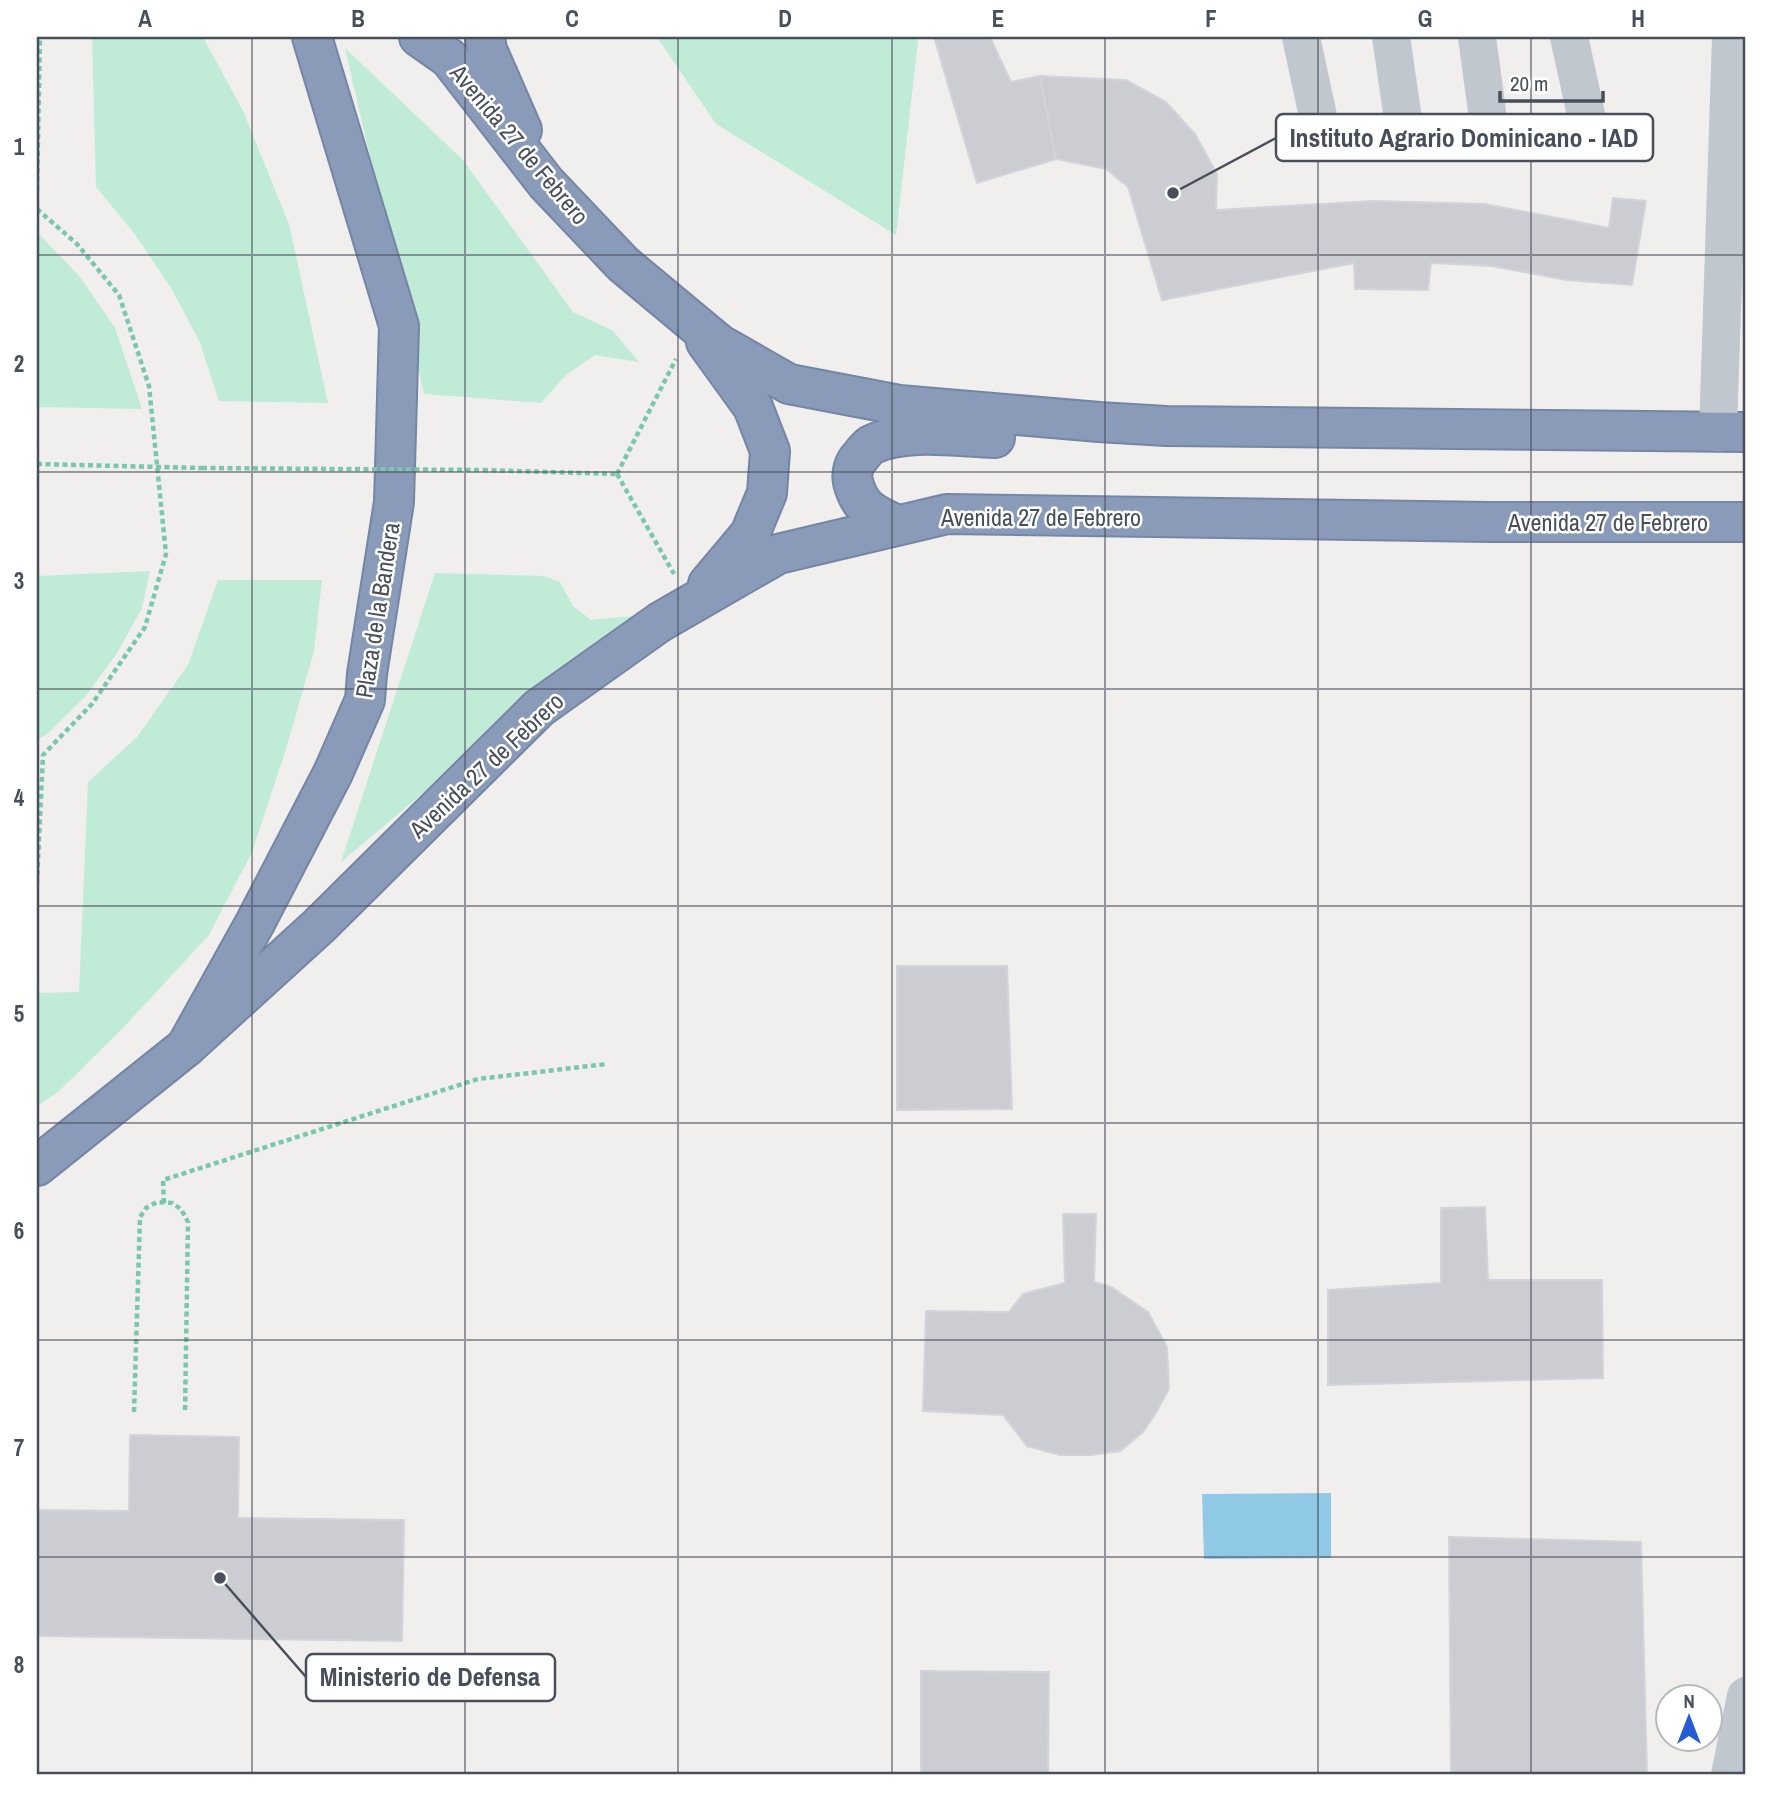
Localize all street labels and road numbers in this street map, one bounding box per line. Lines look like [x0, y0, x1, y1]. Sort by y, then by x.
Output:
street label: Avenida 27 de Febrero [443, 56, 597, 231]
street label: Avenida 27 de Febrero [940, 501, 1141, 533]
street label: Avenida 27 de Febrero [1507, 506, 1708, 538]
street label: Plaza de la Bandera [347, 520, 407, 700]
street label: Avenida 27 de Febrero [401, 685, 570, 846]

